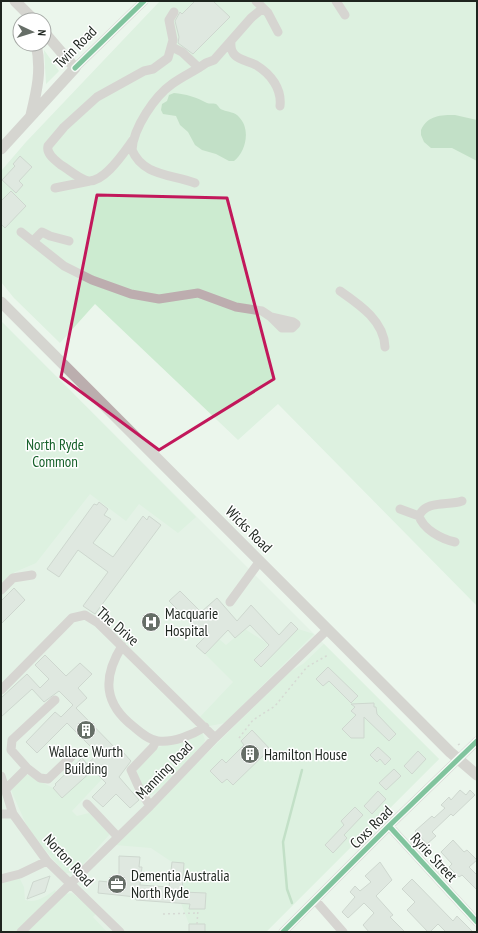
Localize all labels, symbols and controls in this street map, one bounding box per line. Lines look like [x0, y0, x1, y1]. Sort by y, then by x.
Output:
north arrow [12, 12, 52, 52]
street label: Twin Road [50, 22, 100, 72]
text: N [35, 29, 49, 36]
park label: North Ryde Common [26, 435, 84, 471]
street label: Wicks Road [222, 502, 276, 556]
street label: The Drive [93, 602, 143, 650]
place label: Macquarie Hospital [165, 604, 218, 640]
hospital icon: Macquarie Hospital [140, 611, 162, 633]
building icon: Wallace Wurth Building [75, 719, 97, 741]
street label: Manning Road [132, 737, 196, 803]
place label: Wallace Wurth Building [49, 742, 123, 778]
building icon: Hamilton House [239, 743, 261, 765]
place label: Hamilton House [264, 745, 347, 764]
street label: Coxs Road [346, 802, 396, 852]
street label: Ryrie Street [407, 828, 461, 886]
street label: Norton Road [40, 830, 98, 890]
place label: Dementia Australia North Ryde [131, 866, 229, 902]
office icon: Dementia Australia North Ryde [106, 873, 128, 895]

